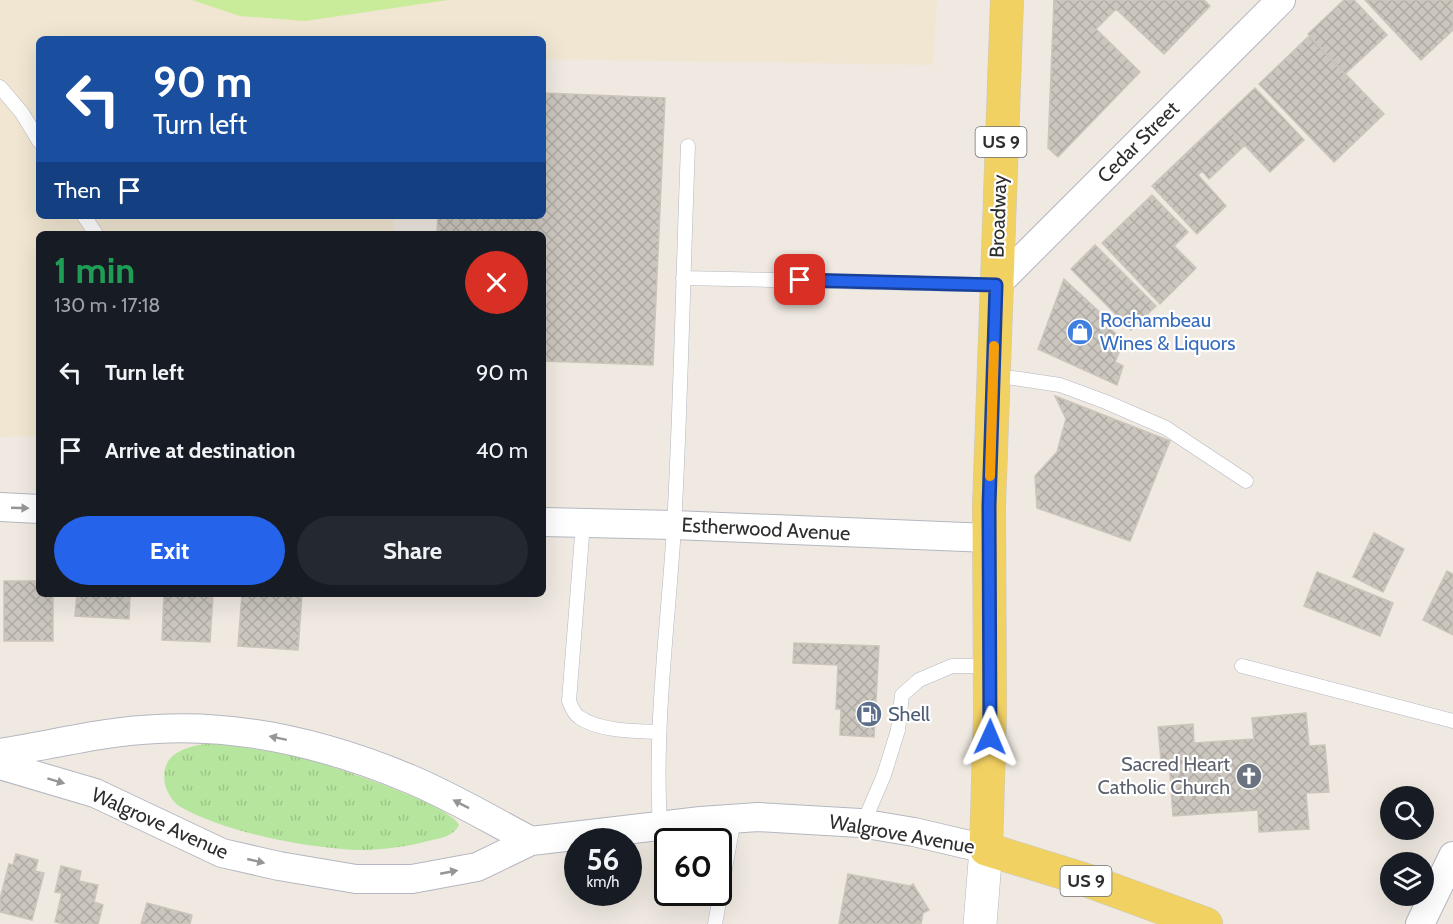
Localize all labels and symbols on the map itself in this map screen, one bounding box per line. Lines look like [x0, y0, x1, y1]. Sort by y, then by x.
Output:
street label: Cedar Street [1092, 96, 1184, 188]
road number: US 9 [976, 127, 1026, 157]
street label: Broadway [985, 174, 1011, 258]
pin [774, 254, 825, 305]
place label: Rochambeau Wines & Liquors [1100, 308, 1235, 355]
shop icon: Rochambeau Wines & Liquors [1065, 317, 1095, 347]
one-way arrow [10, 503, 29, 513]
street label: Estherwood Avenue [681, 513, 851, 545]
fuel station icon: Shell [854, 699, 884, 729]
place label: Shell [888, 702, 930, 726]
position arrow [958, 705, 1022, 769]
one-way arrow [269, 733, 287, 743]
place label: Sacred Heart Catholic Church [1098, 752, 1230, 799]
church icon: Sacred Heart Catholic Church [1234, 761, 1264, 791]
one-way arrow [47, 777, 65, 786]
street label: Walgrove Avenue [88, 782, 232, 864]
one-way arrow [452, 800, 469, 809]
street label: Walgrove Avenue [827, 809, 977, 859]
speed limit sign: 60 [654, 828, 732, 906]
one-way arrow [247, 856, 265, 866]
road number: US 9 [1060, 866, 1112, 896]
one-way arrow [439, 867, 458, 876]

